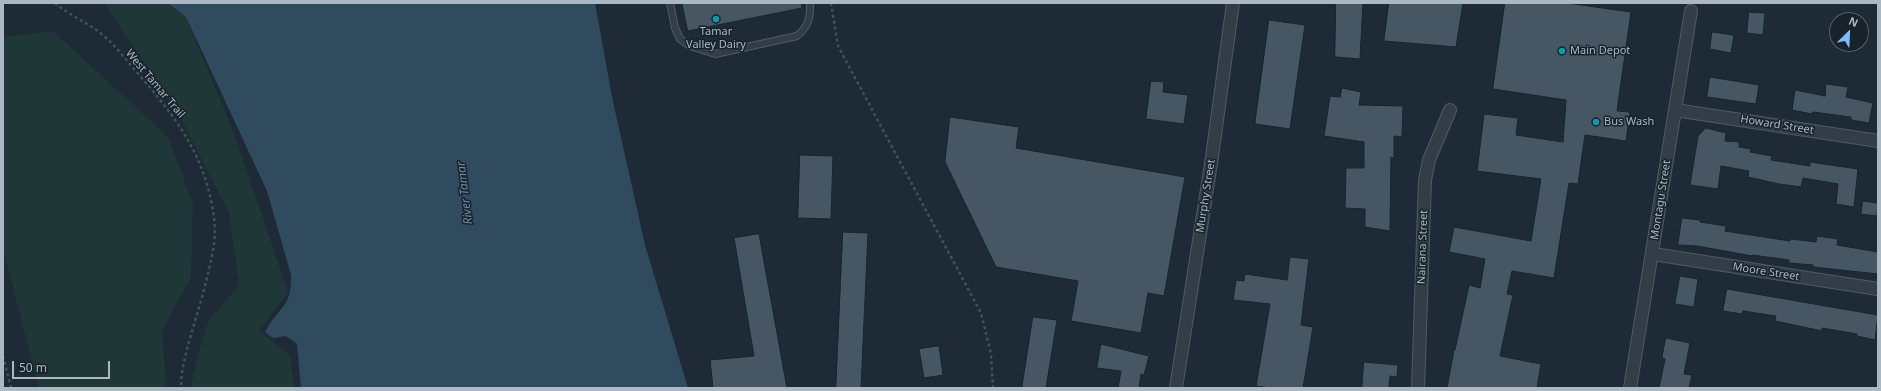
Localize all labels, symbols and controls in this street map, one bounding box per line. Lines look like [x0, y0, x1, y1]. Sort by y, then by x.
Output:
north arrow [1829, 12, 1869, 52]
text: N [1847, 13, 1861, 30]
marker: Tamar Valley Dairy [711, 14, 721, 24]
place label: Tamar Valley Dairy [686, 25, 746, 51]
place label: Main Depot [1570, 44, 1630, 58]
marker: Main Depot [1557, 46, 1567, 56]
street label: West Tamar Trail [123, 47, 187, 121]
street label: Howard Street [1739, 113, 1815, 137]
place label: Bus Wash [1604, 115, 1654, 129]
marker: Bus Wash [1591, 117, 1601, 127]
street label: Murphy Street [1194, 158, 1218, 234]
street label: Montagu Street [1648, 159, 1674, 241]
water label: River Tamar [454, 161, 476, 225]
street label: Nairana Street [1415, 210, 1431, 284]
street label: Moore Street [1732, 260, 1800, 284]
scale bar [14, 353, 112, 379]
text: 50 m [19, 359, 47, 376]

